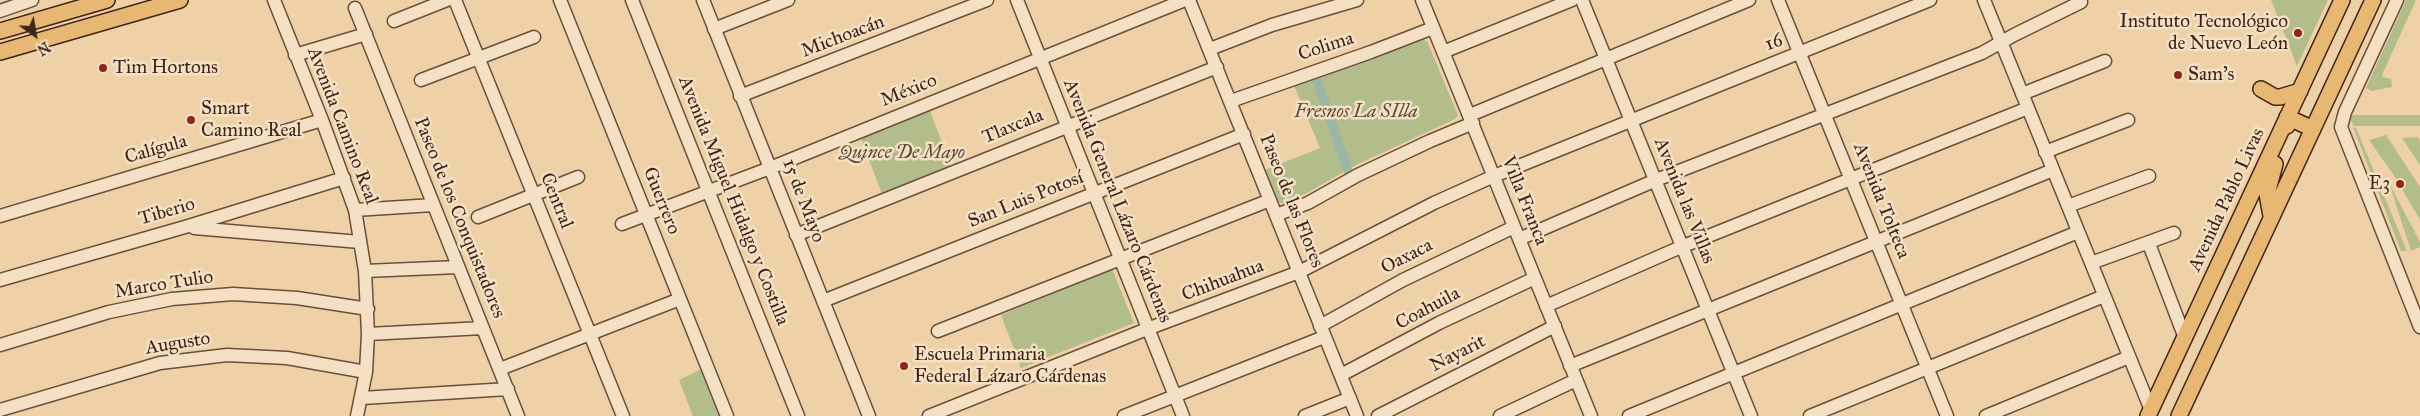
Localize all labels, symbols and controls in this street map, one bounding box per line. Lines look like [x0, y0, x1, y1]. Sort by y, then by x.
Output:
north arrow [10, 10, 60, 60]
street label: Michoacán [798, 11, 888, 63]
place label: Instituto Tecnológico de Nuevo León [2120, 11, 2288, 55]
street label: Colima [1295, 27, 1357, 67]
marker: Instituto Tecnológico de Nuevo León [2292, 27, 2304, 39]
street label: 16 [1762, 29, 1786, 57]
text: N [34, 38, 53, 58]
street label: Avenida Camino Real [302, 44, 382, 208]
place label: Tim Hortons [113, 57, 218, 79]
marker: Tim Hortons [97, 62, 109, 74]
place label: Sam's [2188, 64, 2234, 86]
street label: México [878, 69, 940, 113]
marker: Sam's [2172, 69, 2184, 81]
street label: Avenida Miguel Hidalgo y Costilla [672, 73, 794, 329]
street label: Avenida General Lázaro Cárdenas [1058, 76, 1176, 326]
place label: Smart Camino Real [201, 98, 302, 142]
park label: Fresnos La SIlla [1294, 101, 1418, 123]
street label: Tlaxcala [979, 104, 1047, 150]
marker: Smart Camino Real [185, 114, 197, 126]
street label: Paseo de los Conquistadores [408, 114, 510, 322]
street label: Avenida Pablo Livas [2184, 125, 2270, 275]
street label: Calígula [122, 130, 190, 170]
street label: Paseo de las Flores [1254, 131, 1328, 271]
street label: Avenida las Villas [1648, 135, 1720, 267]
street label: Avenida Tolteca [1847, 140, 1915, 262]
park label: Quince De Mayo [839, 142, 965, 164]
street label: Villa Franca [1496, 153, 1552, 249]
street label: 15 de Mayo [777, 156, 829, 246]
street label: Guerrero [637, 164, 685, 238]
street label: San Luis Potosí [965, 166, 1087, 234]
street label: Central [535, 170, 577, 232]
place label: E3 [2369, 173, 2390, 195]
marker: E3 [2394, 178, 2406, 190]
street label: Tiberio [136, 193, 198, 231]
street label: Oaxaca [1377, 234, 1437, 280]
street label: Chihuahua [1179, 255, 1267, 307]
street label: Marco Tulio [113, 266, 215, 304]
street label: Coahuila [1392, 283, 1464, 335]
street label: Augusto [144, 328, 212, 360]
street label: Nayarit [1426, 330, 1490, 378]
place label: Escuela Primaria Federal Lázaro Cárdenas [914, 344, 1106, 388]
marker: Escuela Primaria Federal Lázaro Cárdenas [898, 360, 910, 372]

